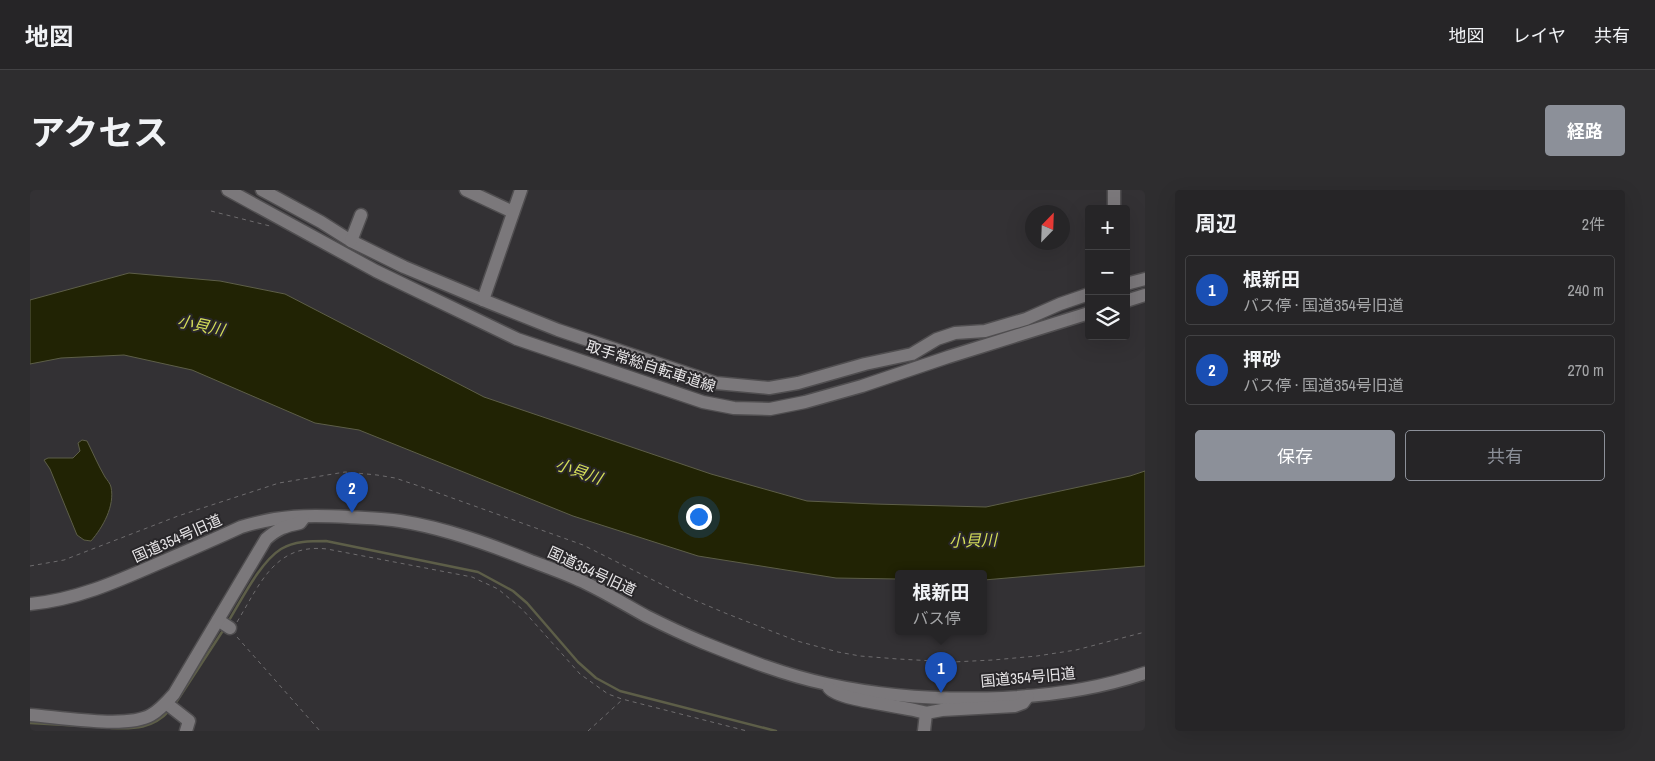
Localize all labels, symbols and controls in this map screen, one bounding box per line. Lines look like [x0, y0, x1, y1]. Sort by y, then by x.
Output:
text: 地図 [25, 20, 73, 52]
text: 地図 [1449, 23, 1485, 48]
text: レイヤ [1513, 23, 1566, 48]
text: 共有 [1594, 23, 1630, 48]
button: 経路 [1545, 105, 1625, 156]
text: アクセス [30, 109, 168, 156]
north arrow [1025, 205, 1070, 250]
map controls [1085, 205, 1130, 340]
button: + [1085, 205, 1130, 250]
text: 周辺 [1195, 209, 1237, 238]
text: 2件 [1582, 213, 1605, 235]
button: − [1085, 250, 1130, 295]
text: 根新田 [1243, 266, 1300, 292]
text: 1 [1208, 279, 1216, 301]
text: 240 m [1568, 279, 1604, 301]
text: バス停 · 国道354号旧道 [1243, 294, 1404, 316]
button: layers [1085, 295, 1130, 340]
water label: 小貝川 [175, 309, 229, 341]
street label: 取手常総自転車道線 [584, 335, 718, 397]
text: 押砂 [1243, 346, 1281, 372]
text: 2 [1208, 359, 1216, 381]
text: 270 m [1568, 359, 1604, 381]
text: バス停 · 国道354号旧道 [1243, 374, 1404, 396]
button: 保存 [1195, 430, 1395, 481]
button: 共有 [1405, 430, 1605, 481]
water label: 小貝川 [553, 453, 607, 490]
pin: 2 [336, 472, 368, 513]
your location [686, 504, 712, 530]
street label: 国道354号旧道 [129, 509, 225, 567]
water label: 小貝川 [949, 529, 999, 551]
street label: 国道354号旧道 [544, 541, 640, 601]
popup [895, 570, 987, 635]
text: 根新田 [912, 579, 970, 605]
text: バス停 [912, 607, 961, 629]
pin: 1 [925, 652, 957, 693]
street label: 国道354号旧道 [980, 662, 1076, 692]

